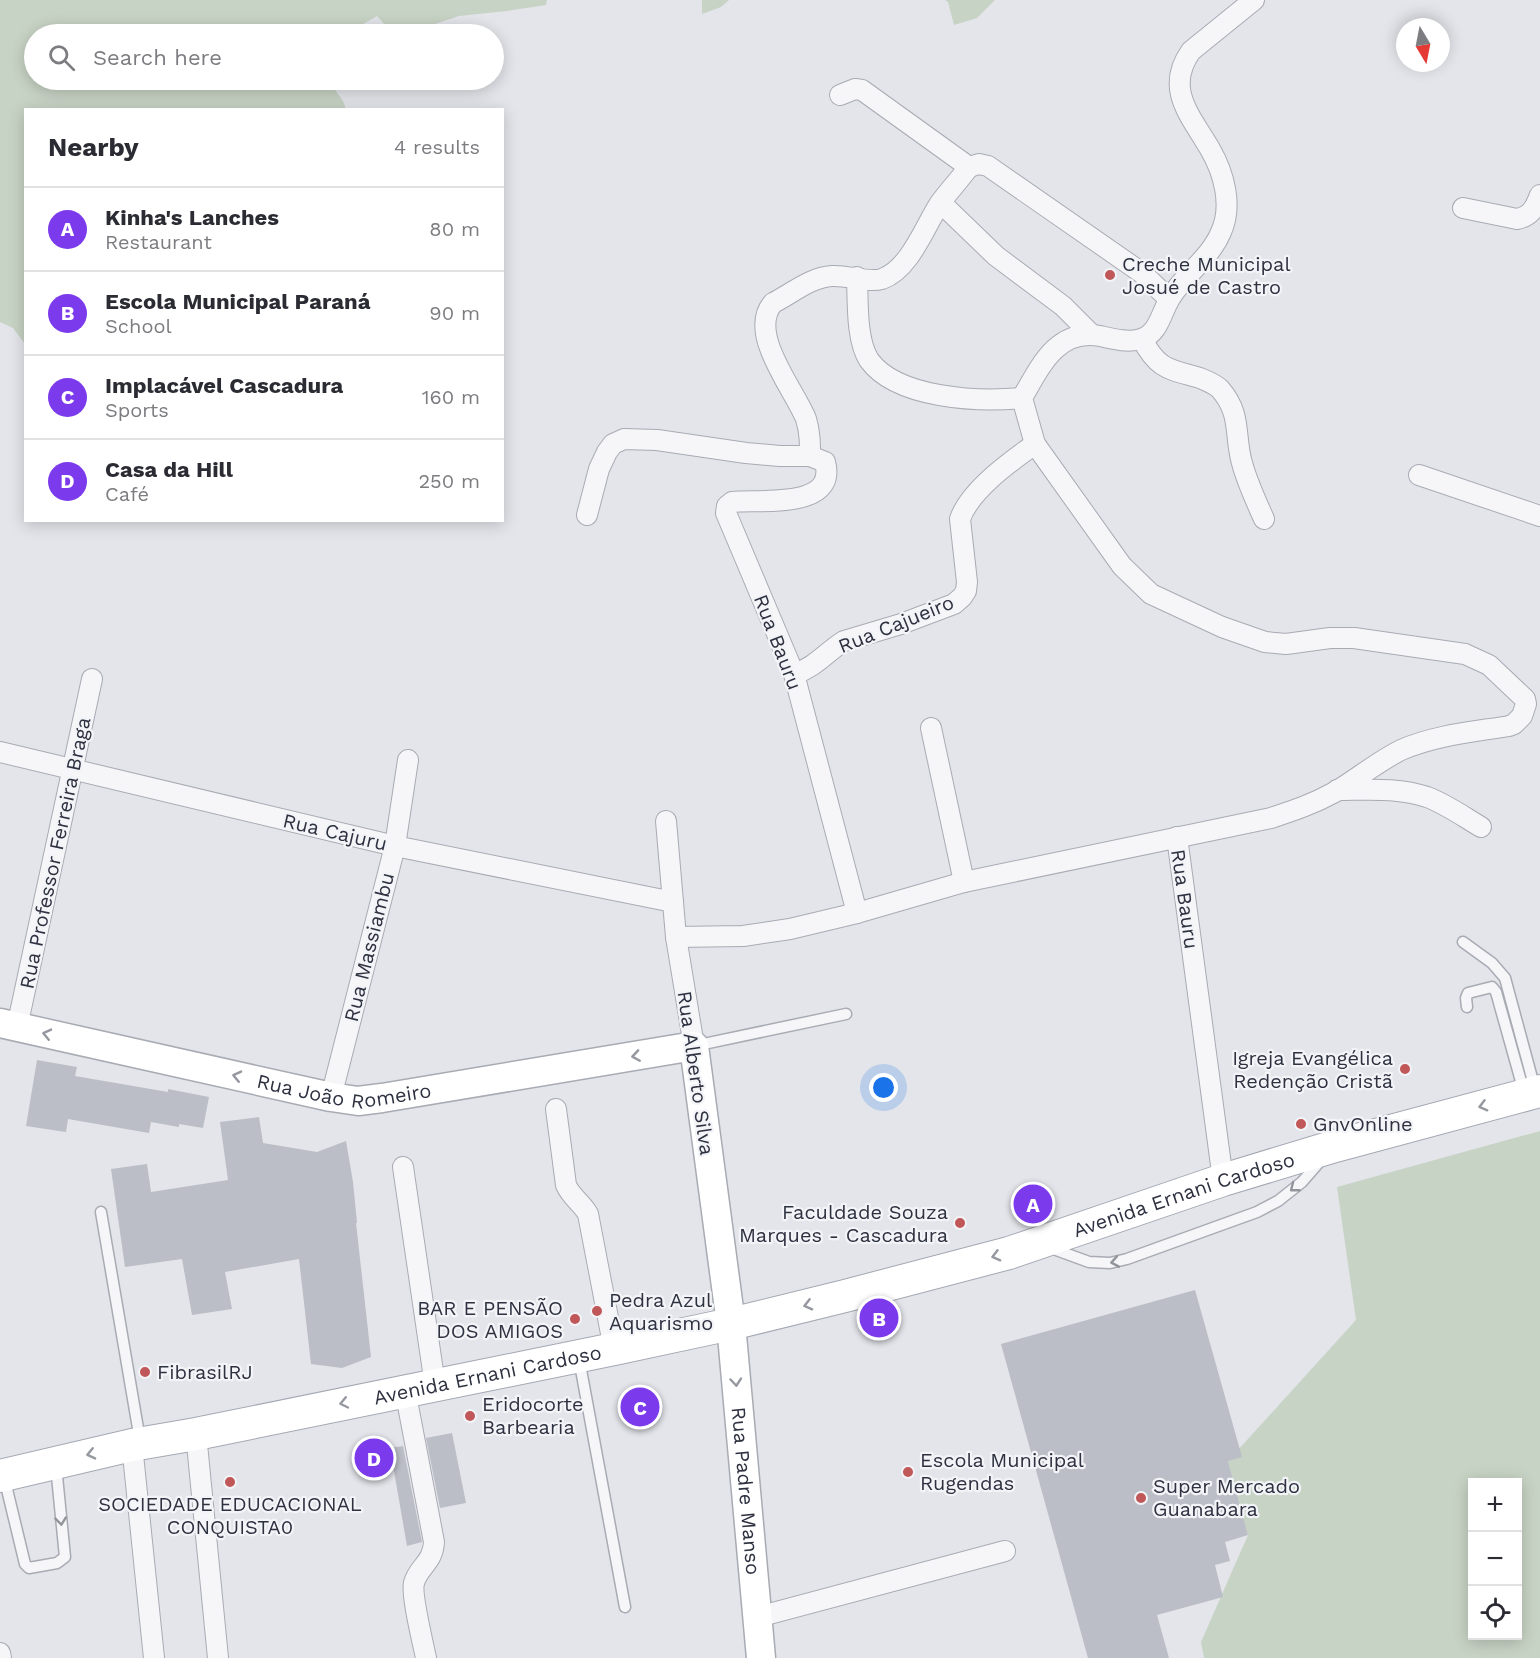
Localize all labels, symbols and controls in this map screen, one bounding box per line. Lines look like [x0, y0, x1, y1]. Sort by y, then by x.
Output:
north arrow [1396, 18, 1450, 72]
search box [24, 24, 504, 90]
icon: search [45, 41, 78, 74]
text: Search here [93, 45, 222, 70]
text: Nearby [48, 132, 139, 162]
text: 4 results [394, 135, 480, 159]
text: Kinha's Lanches [105, 205, 279, 230]
text: A [61, 217, 74, 241]
text: 80 m [429, 217, 480, 241]
text: Restaurant [105, 230, 212, 254]
place label: Creche Municipal Josué de Castro [1122, 252, 1291, 299]
marker: Creche Municipal Josué de Castro [1103, 268, 1117, 282]
text: Escola Municipal Paraná [105, 289, 370, 314]
text: B [61, 301, 74, 325]
text: 90 m [429, 301, 480, 325]
text: School [105, 314, 172, 338]
text: Implacável Cascadura [105, 373, 343, 398]
text: C [61, 385, 74, 409]
text: 160 m [422, 385, 480, 409]
text: Sports [105, 398, 169, 422]
text: Casa da Hill [105, 457, 233, 482]
text: D [60, 469, 75, 493]
text: 250 m [418, 469, 480, 493]
text: Café [105, 482, 149, 506]
street label: Rua Cajueiro [835, 590, 957, 658]
street label: Rua Bauru [749, 591, 807, 693]
street label: Rua Professor Ferreira Braga [14, 715, 96, 991]
street label: Rua Cajuru [281, 808, 389, 856]
street label: Rua Bauru [1166, 848, 1204, 950]
street label: Rua Massiambu [339, 870, 399, 1024]
street label: Rua Alberto Silva [673, 989, 719, 1157]
one-way arrow [42, 1028, 52, 1041]
place label: Igreja Evangélica Redenção Cristã [1232, 1046, 1393, 1093]
one-way arrow [631, 1049, 641, 1062]
marker: Igreja Evangélica Redenção Cristã [1398, 1062, 1412, 1076]
street label: Rua João Romeiro [255, 1069, 433, 1114]
one-way arrow [232, 1071, 242, 1084]
your location [869, 1073, 898, 1102]
one-way arrow [1479, 1099, 1489, 1111]
place label: GnvOnline [1313, 1112, 1413, 1136]
marker: GnvOnline [1294, 1117, 1308, 1131]
street label: Avenida Ernani Cardoso [1070, 1147, 1297, 1242]
one-way arrow [1290, 1180, 1301, 1191]
pin: A [1014, 1182, 1052, 1226]
place label: Faculdade Souza Marques - Cascadura [739, 1200, 948, 1247]
marker: Faculdade Souza Marques - Cascadura [953, 1216, 967, 1230]
one-way arrow [991, 1249, 1002, 1261]
one-way arrow [1110, 1255, 1120, 1267]
place label: Pedra Azul Aquarismo [609, 1288, 713, 1335]
place label: BAR E PENSÃO DOS AMIGOS [417, 1296, 563, 1343]
pin: B [860, 1296, 898, 1340]
one-way arrow [803, 1298, 813, 1311]
marker: Pedra Azul Aquarismo [590, 1304, 604, 1318]
marker: BAR E PENSÃO DOS AMIGOS [568, 1312, 582, 1326]
street label: Avenida Ernani Cardoso [372, 1340, 603, 1410]
place label: FibrasilRJ [157, 1360, 253, 1384]
marker: FibrasilRJ [138, 1365, 152, 1379]
one-way arrow [729, 1378, 742, 1387]
pin: C [620, 1384, 660, 1430]
place label: Eridocorte Barbearia [482, 1392, 583, 1439]
one-way arrow [340, 1396, 350, 1409]
street label: Rua Padre Manso [726, 1406, 765, 1576]
marker: Eridocorte Barbearia [463, 1409, 477, 1423]
pin: D [354, 1436, 394, 1480]
one-way arrow [87, 1447, 97, 1460]
place label: Escola Municipal Rugendas [920, 1448, 1084, 1495]
marker: Escola Municipal Rugendas [901, 1465, 915, 1479]
place label: Super Mercado Guanabara [1153, 1474, 1300, 1521]
marker: SOCIEDADE EDUCACIONAL CONQUISTA0 [223, 1475, 237, 1489]
map controls [1468, 1478, 1522, 1640]
button: + [1468, 1478, 1522, 1532]
marker: Super Mercado Guanabara [1134, 1491, 1148, 1505]
place label: SOCIEDADE EDUCACIONAL CONQUISTA0 [98, 1492, 362, 1539]
one-way arrow [54, 1516, 67, 1525]
button: − [1468, 1532, 1522, 1586]
button: locate [1468, 1586, 1522, 1640]

